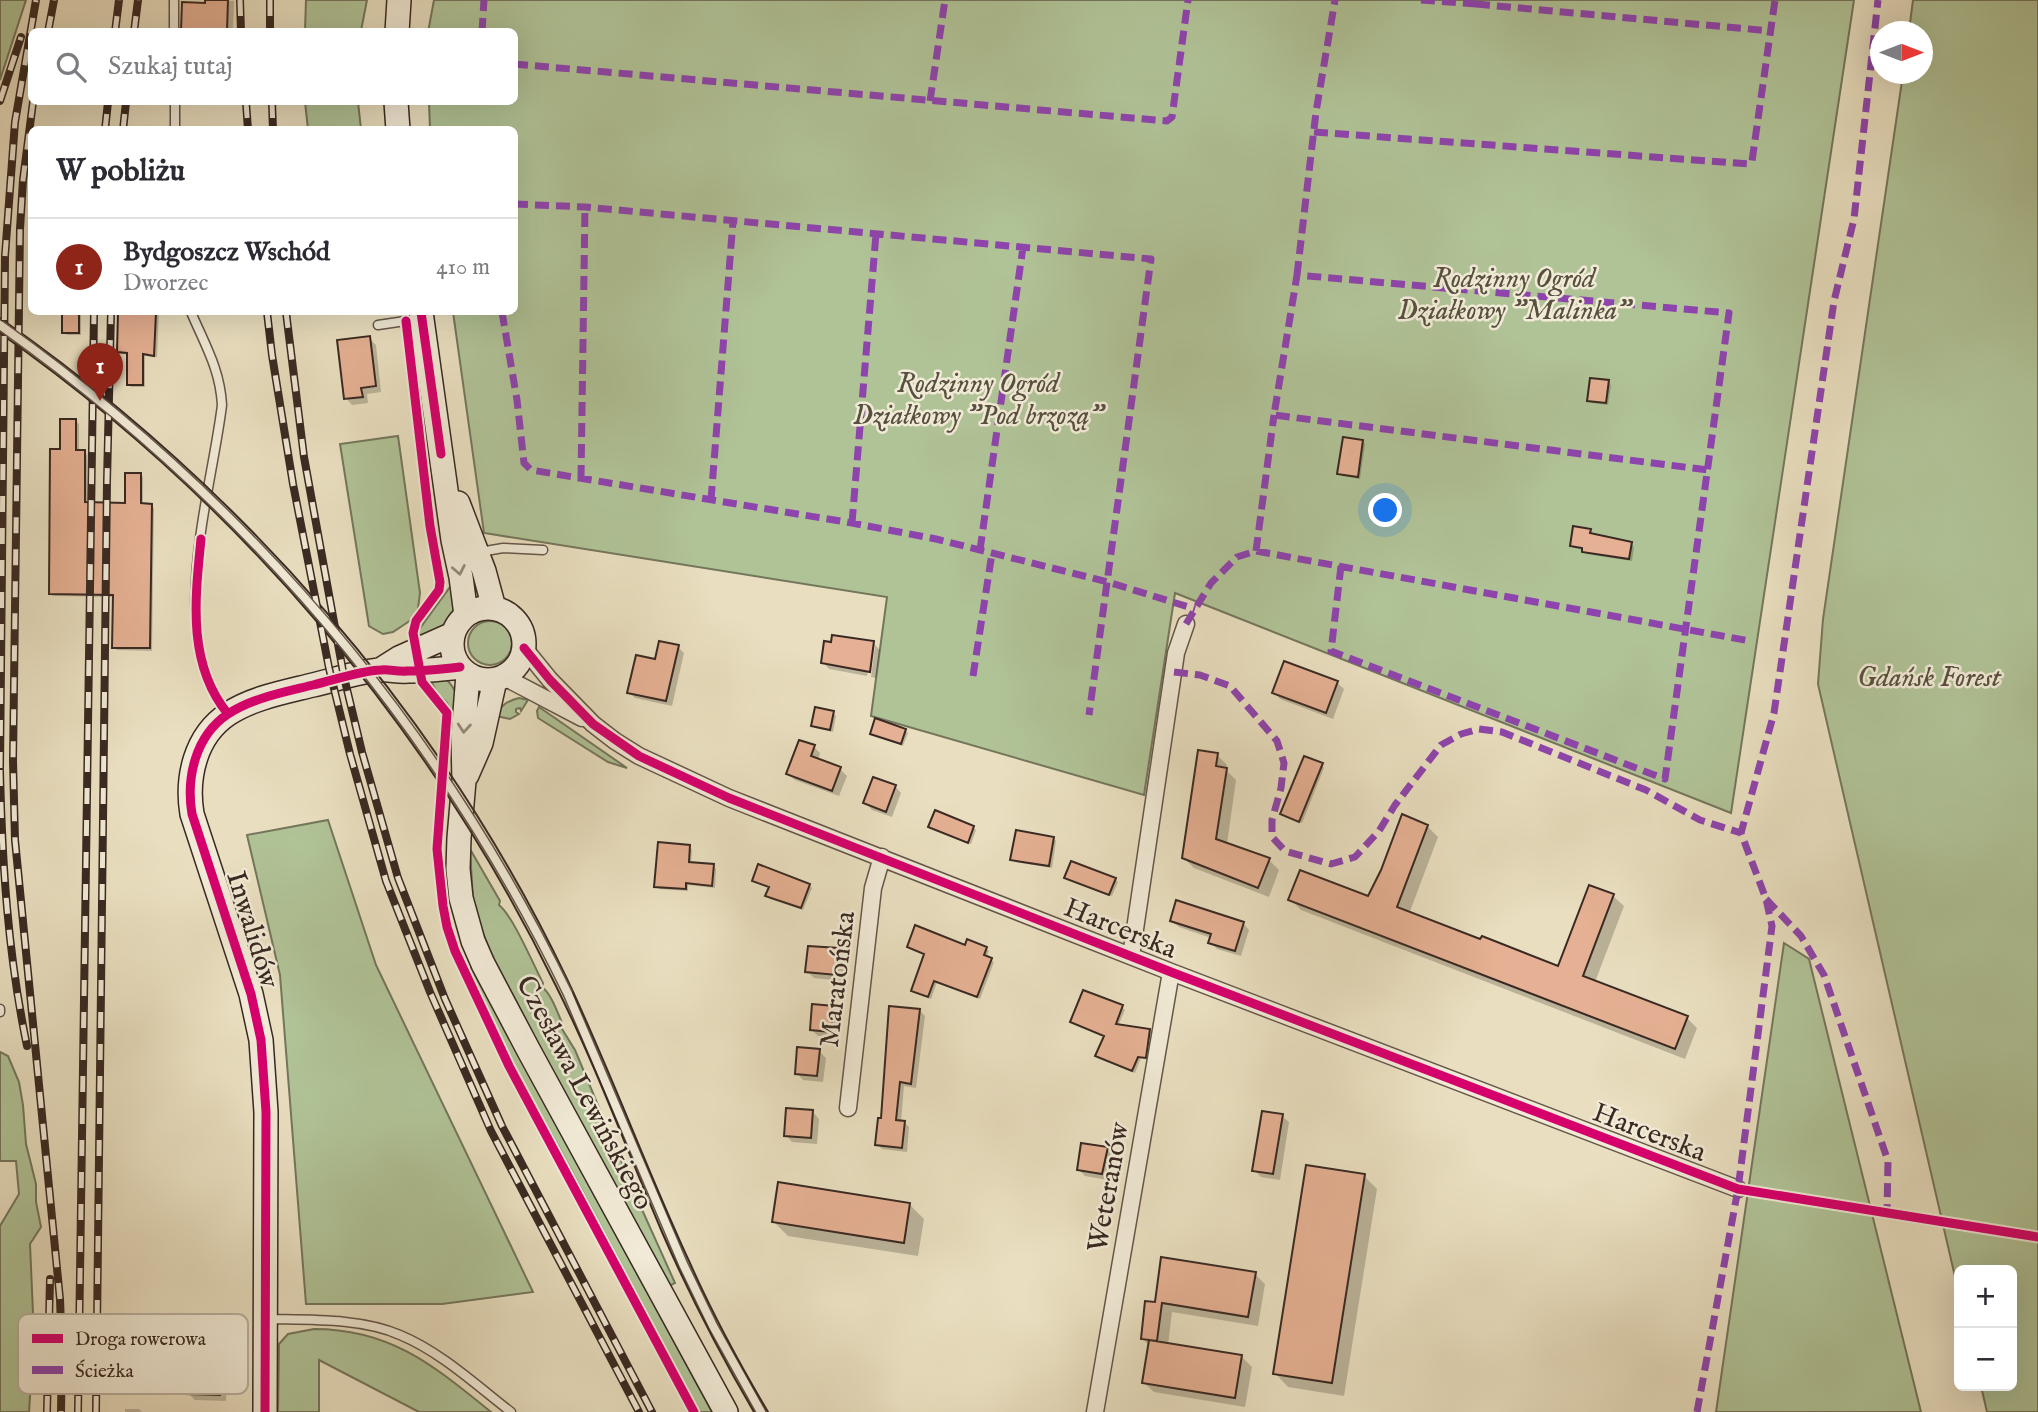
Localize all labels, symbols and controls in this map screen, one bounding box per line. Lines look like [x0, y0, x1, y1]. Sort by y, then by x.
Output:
north arrow [1870, 21, 1933, 84]
search box [28, 28, 518, 105]
icon: search [52, 48, 90, 86]
text: Szukaj tutaj [108, 50, 233, 83]
text: W pobliżu [56, 153, 185, 191]
text: Bydgoszcz Wschód [123, 236, 330, 269]
text: 1 [75, 253, 83, 282]
text: 410 m [436, 253, 490, 282]
park label: Rodzinny Ogród Działkowy "Malinka" [1398, 262, 1634, 329]
text: Dworzec [123, 269, 208, 298]
pin: 1 [77, 343, 123, 401]
park label: Rodzinny Ogród Działkowy "Pod brzozą" [853, 367, 1107, 434]
your location [1368, 493, 1402, 527]
one-way arrow [451, 564, 466, 576]
park label: Gdańsk Forest [1857, 661, 2002, 696]
one-way arrow [457, 722, 472, 733]
street label: Inwalidów [217, 867, 286, 993]
street label: Harcerska [1059, 891, 1182, 968]
street label: Maratońska [813, 908, 864, 1050]
street label: Czesława Lewińskiego [507, 970, 660, 1216]
street label: Harcerska [1588, 1096, 1712, 1171]
street label: Weteranów [1081, 1119, 1138, 1255]
map controls [1954, 1265, 2017, 1391]
button: + [1954, 1265, 2017, 1328]
legend [18, 1314, 248, 1394]
text: Droga rowerowa [75, 1328, 207, 1352]
button: − [1954, 1328, 2017, 1391]
text: Ścieżka [75, 1359, 135, 1384]

